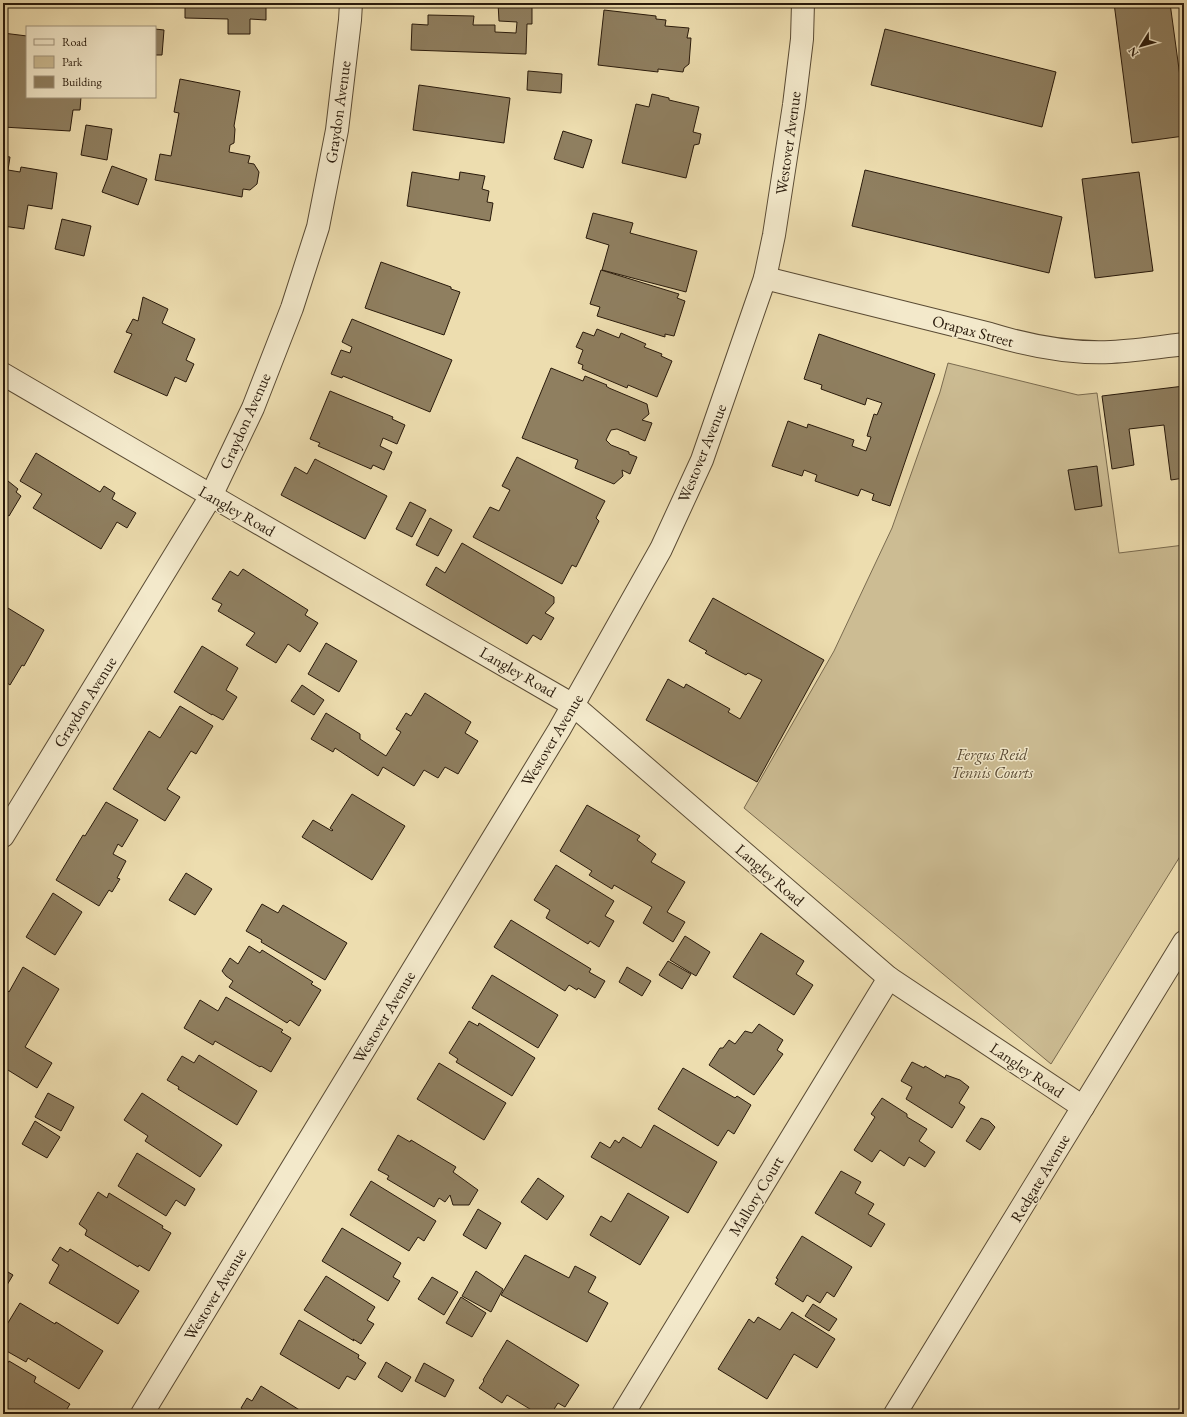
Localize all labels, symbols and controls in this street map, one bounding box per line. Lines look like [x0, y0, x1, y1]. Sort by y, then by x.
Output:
legend [26, 26, 156, 98]
north arrow [1121, 26, 1161, 66]
text: Road [62, 34, 88, 50]
text: N [1125, 44, 1141, 60]
text: Park [62, 54, 83, 70]
street label: Graydon Avenue [320, 59, 356, 165]
text: Building [62, 74, 103, 90]
street label: Westover Avenue [770, 90, 806, 196]
street label: Orapax Street [930, 310, 1016, 352]
street label: Graydon Avenue [214, 369, 276, 473]
street label: Westover Avenue [673, 401, 731, 505]
street label: Langley Road [195, 481, 280, 542]
street label: Langley Road [476, 642, 561, 703]
street label: Graydon Avenue [49, 653, 121, 751]
street label: Westover Avenue [516, 690, 588, 790]
park label: Fergus Reid Tennis Courts [951, 744, 1034, 783]
street label: Langley Road [731, 839, 810, 911]
street label: Westover Avenue [348, 967, 420, 1067]
street label: Langley Road [986, 1038, 1069, 1103]
street label: Redgate Avenue [1005, 1130, 1075, 1226]
street label: Mallory Court [724, 1152, 788, 1240]
street label: Westover Avenue [179, 1244, 251, 1344]

